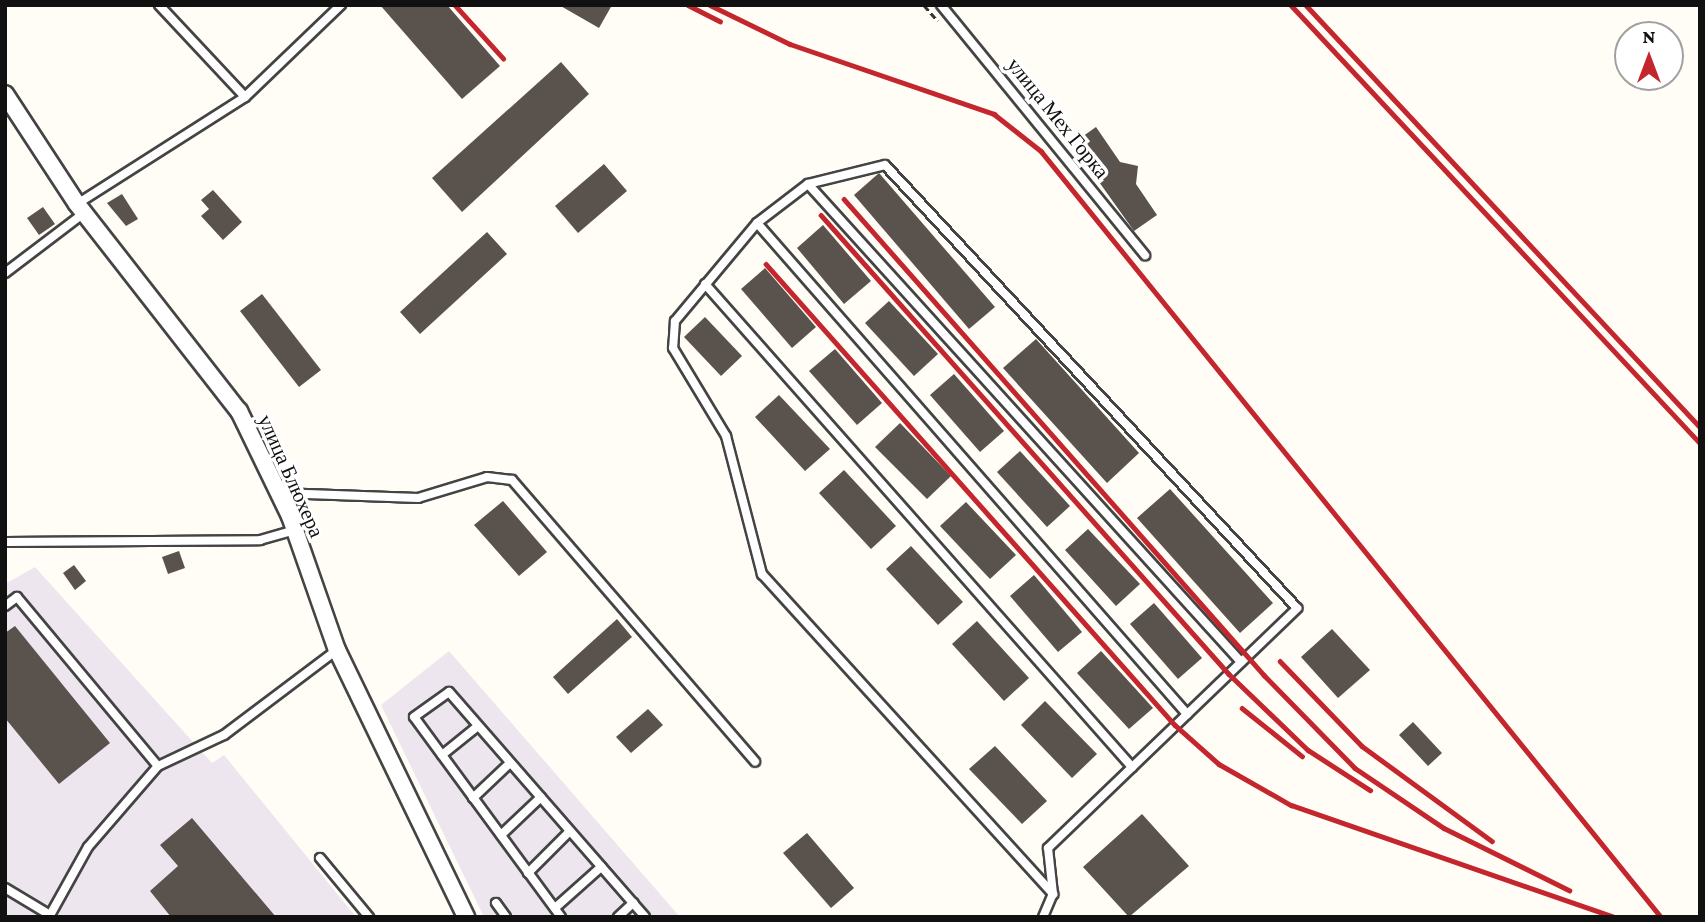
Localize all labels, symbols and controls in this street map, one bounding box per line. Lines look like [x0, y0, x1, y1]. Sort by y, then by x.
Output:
north arrow [1614, 21, 1684, 91]
text: N [1643, 26, 1655, 47]
street label: улица Мех Горка [1002, 52, 1114, 184]
street label: улица Блюхера [253, 411, 329, 541]

